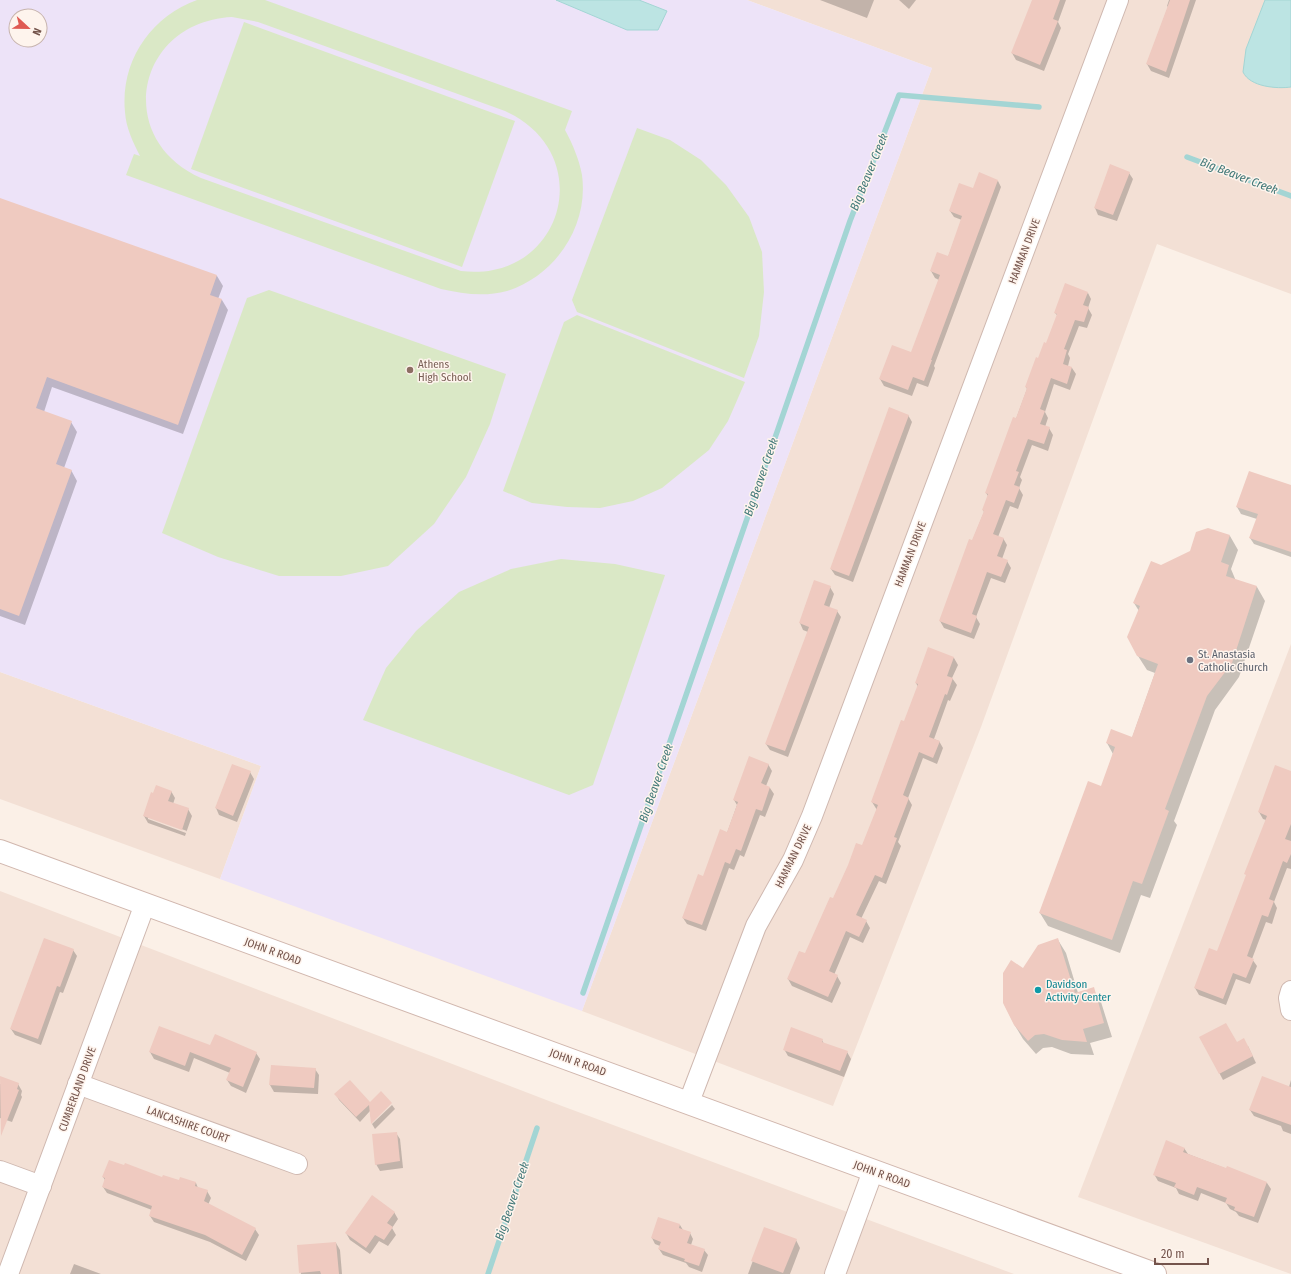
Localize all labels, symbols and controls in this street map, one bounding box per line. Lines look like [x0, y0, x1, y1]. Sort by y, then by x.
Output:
north arrow [8, 8, 48, 48]
text: N [30, 26, 44, 37]
water label: Big Beaver Creek [847, 131, 891, 213]
water label: Big Beaver Creek [1198, 155, 1280, 197]
street label: HAMMAN DRIVE [1006, 217, 1043, 286]
place label: Athens High School [418, 358, 472, 384]
marker: Athens High School [405, 365, 415, 375]
water label: Big Beaver Creek [741, 436, 781, 518]
street label: HAMMAN DRIVE [892, 520, 929, 589]
place label: St. Anastasia Catholic Church [1198, 648, 1268, 674]
marker: St. Anastasia Catholic Church [1185, 655, 1195, 665]
water label: Big Beaver Creek [636, 742, 676, 824]
street label: HAMMAN DRIVE [772, 822, 814, 890]
street label: JOHN R ROAD [243, 935, 303, 968]
place label: Davidson Activity Center [1046, 978, 1111, 1004]
marker: Davidson Activity Center [1033, 985, 1043, 995]
street label: CUMBERLAND DRIVE [56, 1045, 99, 1133]
street label: JOHN R ROAD [548, 1046, 608, 1079]
street label: LANCASHIRE COURT [145, 1103, 232, 1146]
street label: JOHN R ROAD [852, 1158, 912, 1191]
water label: Big Beaver Creek [492, 1160, 532, 1242]
scale bar [1155, 1240, 1208, 1266]
text: 20 m [1161, 1247, 1185, 1261]

